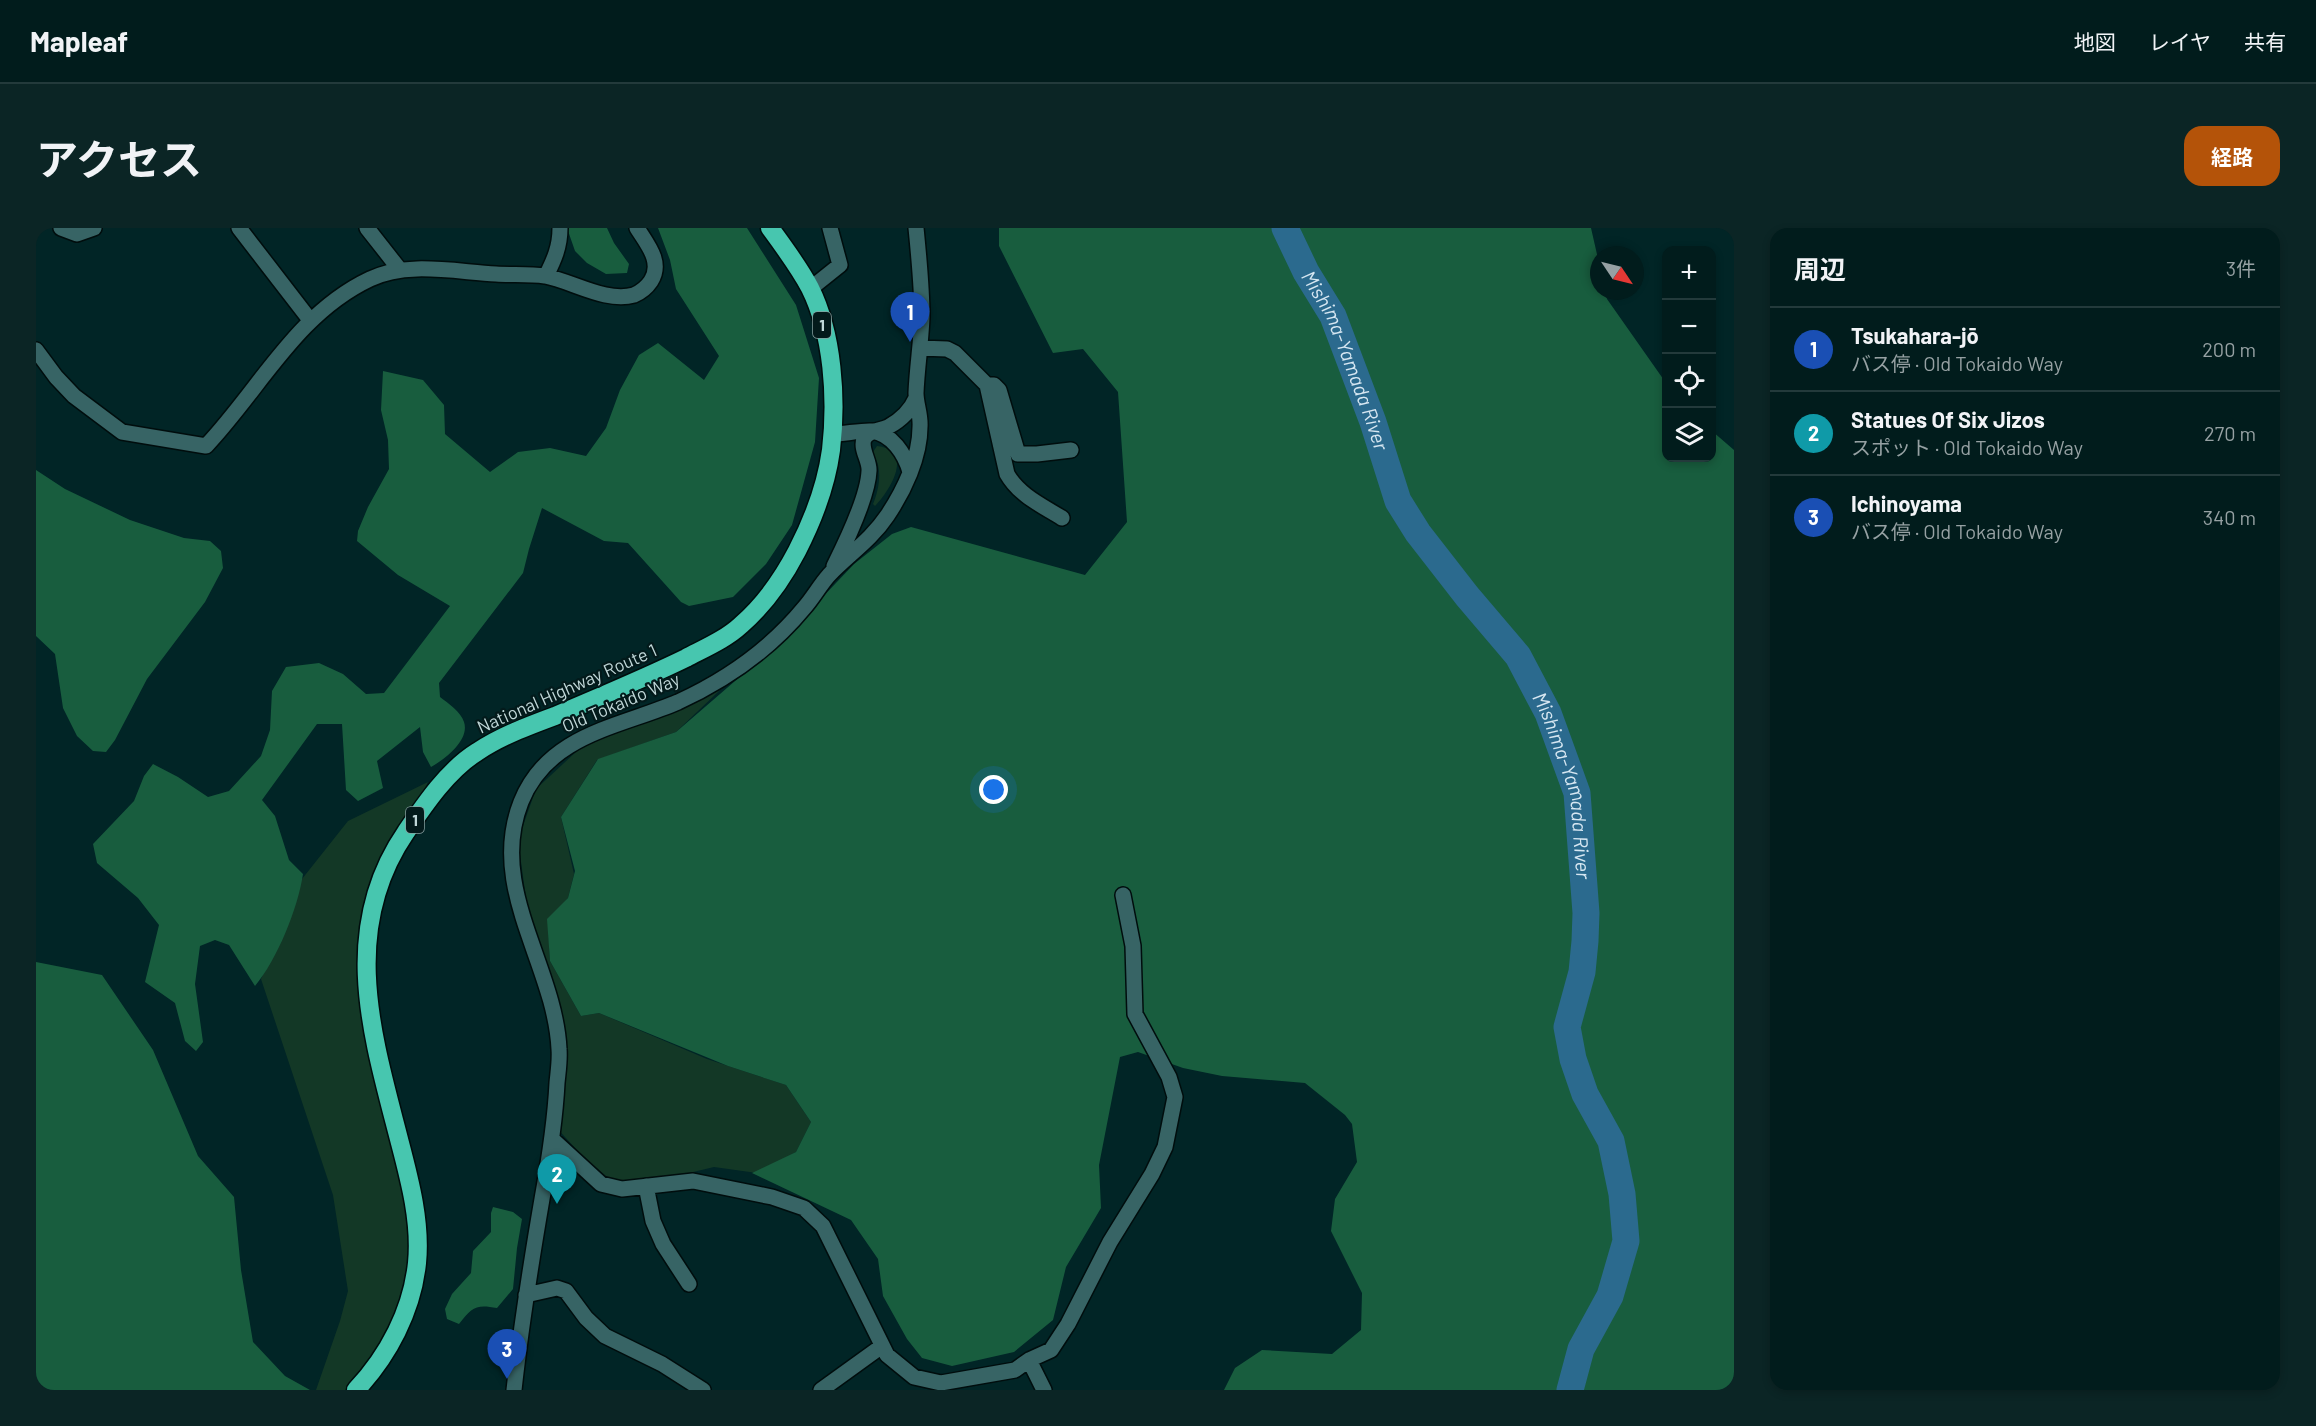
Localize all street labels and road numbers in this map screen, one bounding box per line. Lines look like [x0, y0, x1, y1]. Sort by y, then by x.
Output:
road number: 1 [813, 312, 831, 338]
street label: National Highway Route 1 [473, 639, 660, 738]
street label: Old Tokaido Way [558, 667, 683, 737]
road number: 1 [406, 807, 424, 833]

